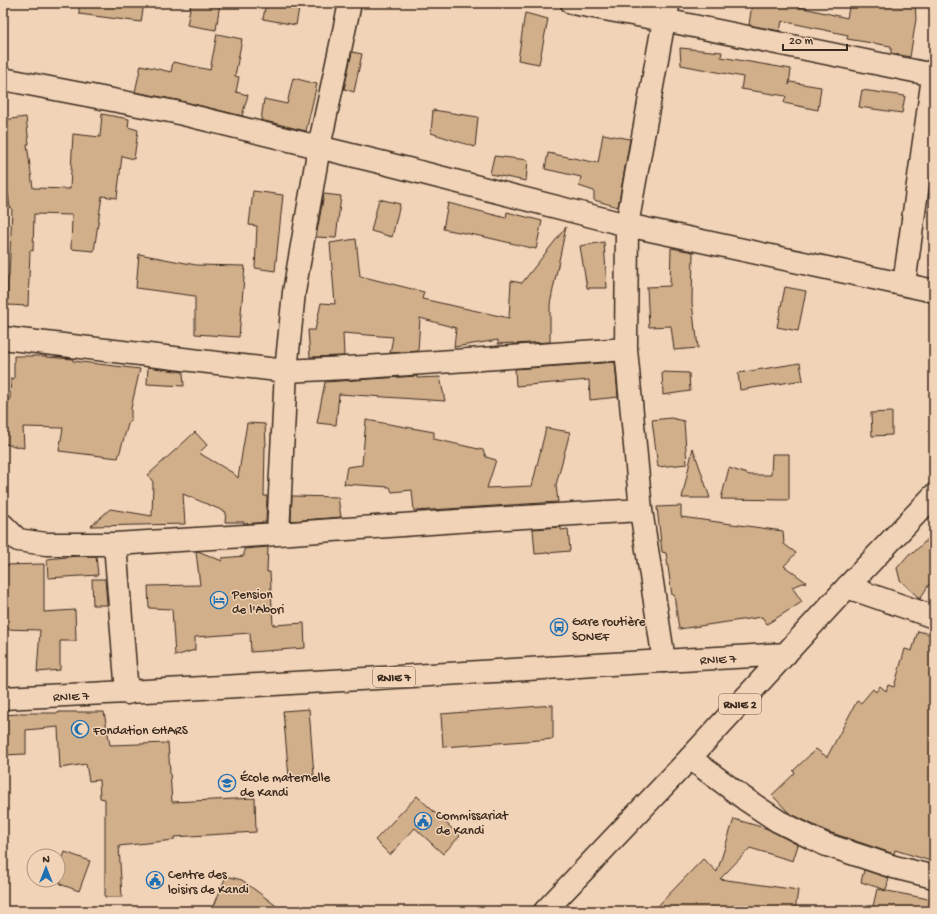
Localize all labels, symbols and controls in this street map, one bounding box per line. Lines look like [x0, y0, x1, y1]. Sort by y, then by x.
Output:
scale bar [783, 26, 847, 52]
text: 20 m [789, 35, 814, 49]
place label: Pension de l'Abori [231, 588, 284, 618]
hotel icon: Pension de l'Abori [209, 590, 229, 610]
place label: Gare routière SONEF [572, 615, 646, 645]
bus stop icon: Gare routière SONEF [549, 617, 569, 637]
street label: RNIE 7 [700, 652, 738, 669]
road number: RNIE 7 [373, 667, 415, 687]
street label: RNIE 7 [53, 689, 91, 706]
road number: RNIE 2 [719, 694, 761, 714]
mosque icon: Fondation GHARS [70, 719, 90, 739]
place label: Fondation GHARS [92, 724, 189, 739]
place label: École maternelle de Kandi [240, 770, 331, 801]
school or university icon: École maternelle de Kandi [217, 773, 237, 793]
place label: Commissariat de Kandi [436, 809, 509, 839]
public building icon: Commissariat de Kandi [413, 811, 433, 831]
north arrow [26, 848, 66, 888]
text: N [42, 854, 50, 866]
place label: Centre des loisirs de Kandi [168, 868, 249, 898]
public building icon: Centre des loisirs de Kandi [145, 870, 165, 890]

